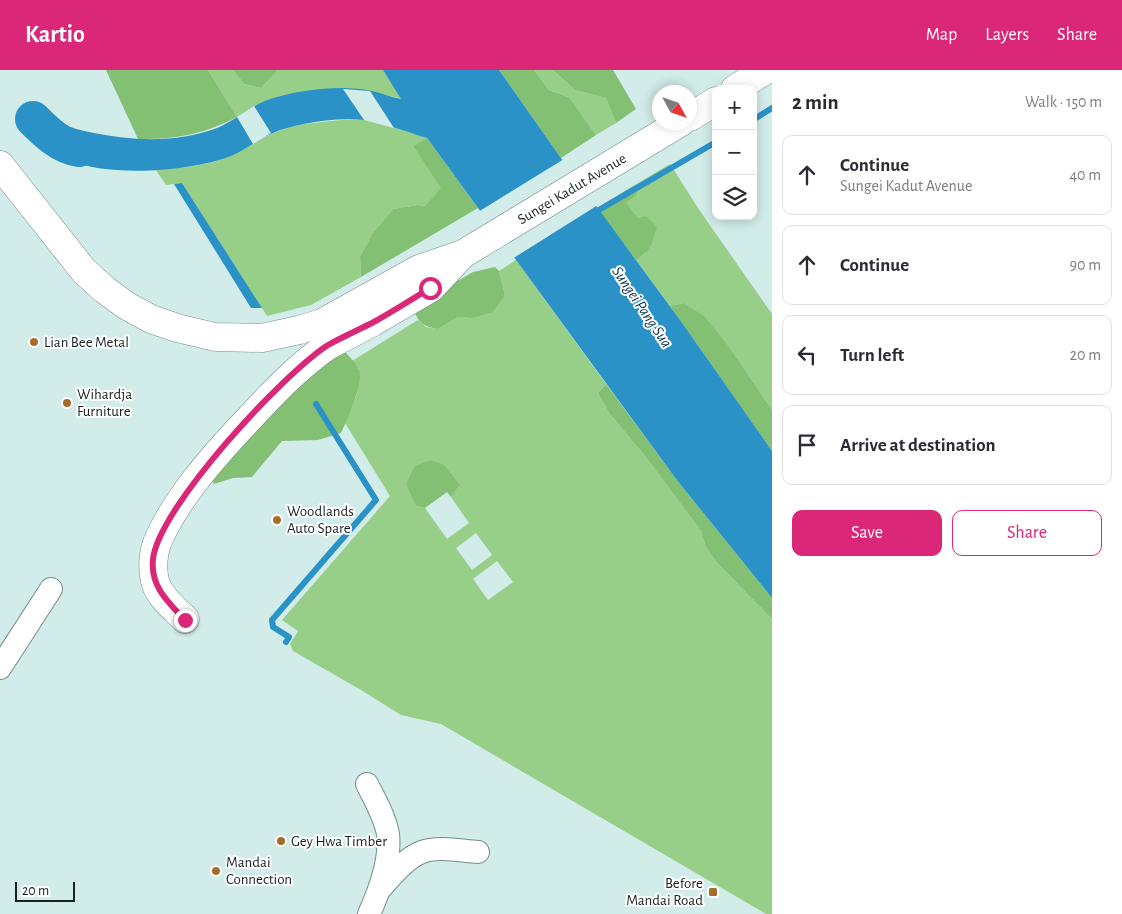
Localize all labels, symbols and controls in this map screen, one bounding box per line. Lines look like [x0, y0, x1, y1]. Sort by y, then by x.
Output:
text: Kartio [25, 23, 85, 47]
text: Map [926, 26, 957, 44]
text: Layers [985, 26, 1029, 44]
text: Share [1057, 26, 1097, 44]
north arrow [652, 85, 697, 130]
map controls [712, 85, 757, 220]
button: + [712, 85, 757, 130]
text: 2 min [792, 92, 839, 113]
text: Walk · 150 m [1025, 94, 1102, 110]
button: − [712, 130, 757, 175]
street label: Sungei Kadut Avenue [515, 151, 629, 227]
text: Continue [840, 156, 909, 175]
icon: ahead [793, 161, 821, 189]
text: 40 m [1069, 167, 1101, 183]
button: layers [712, 175, 757, 220]
text: Sungei Kadut Avenue [840, 178, 972, 194]
icon: ahead [793, 251, 821, 279]
text: Continue [840, 256, 909, 275]
text: 90 m [1070, 257, 1101, 273]
water label: Sungei Pang Sua [609, 263, 675, 351]
route start [419, 277, 442, 300]
place label: Lian Bee Metal [44, 335, 129, 350]
marker: Lian Bee Metal [28, 336, 40, 348]
icon: left [793, 341, 821, 369]
text: Turn left [840, 346, 904, 365]
text: 20 m [1070, 347, 1101, 363]
place label: Wihardja Furniture [77, 387, 132, 419]
marker: Wihardja Furniture [61, 397, 73, 409]
icon: arrive [793, 431, 821, 459]
text: Arrive at destination [840, 436, 996, 455]
place label: Woodlands Auto Spare [287, 504, 354, 536]
button: Save [792, 510, 942, 556]
button: Share [952, 510, 1102, 556]
marker: Woodlands Auto Spare [271, 514, 283, 526]
route end [174, 609, 197, 632]
place label: Gey Hwa Timber [291, 834, 387, 849]
marker: Gey Hwa Timber [275, 835, 287, 847]
place label: Mandai Connection [226, 855, 292, 887]
marker: Mandai Connection [210, 865, 222, 877]
place label: Before Mandai Road [626, 876, 703, 908]
scale bar [15, 879, 75, 902]
text: 20 m [22, 884, 49, 898]
marker: Before Mandai Road [707, 886, 719, 898]

